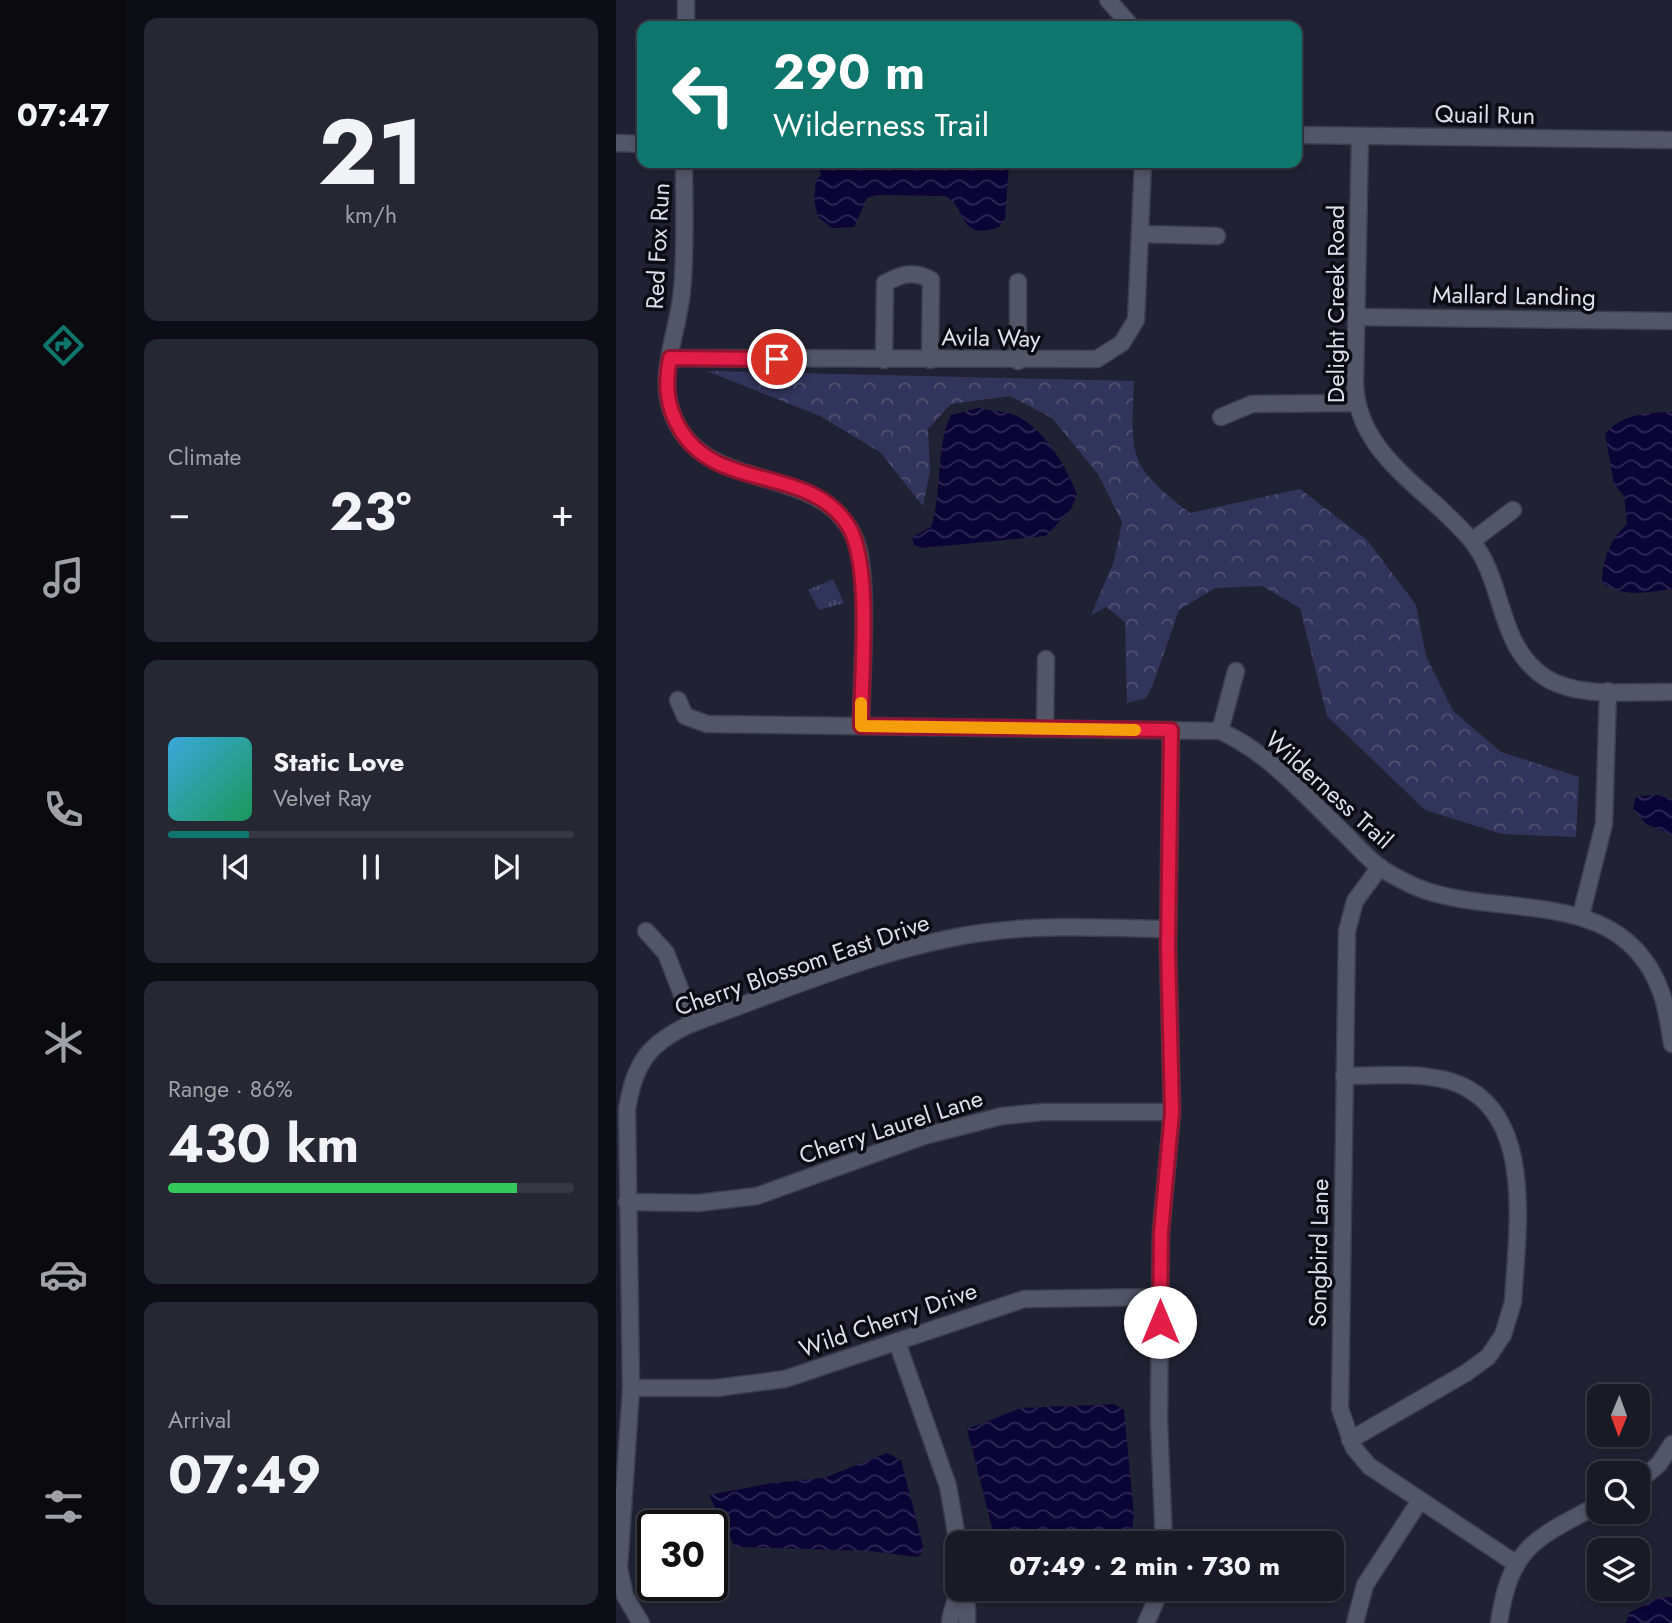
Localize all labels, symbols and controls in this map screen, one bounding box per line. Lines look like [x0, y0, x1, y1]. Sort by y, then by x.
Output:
text: 290 m [773, 37, 925, 107]
icon: left [658, 49, 749, 140]
text: 21 [318, 87, 424, 218]
text: 07:47 [17, 92, 109, 138]
street label: Quail Run [1434, 96, 1536, 133]
text: Wilderness Trail [773, 102, 989, 148]
street label: Red Fox Run [637, 182, 678, 310]
text: km/h [345, 198, 397, 232]
street label: Delight Creek Road [1318, 205, 1353, 403]
street label: Mallard Landing [1432, 277, 1596, 314]
street label: Avila Way [941, 319, 1041, 356]
icon: directions [39, 321, 88, 370]
pin [747, 329, 807, 389]
icon: arrive [758, 340, 796, 378]
text: Climate [168, 440, 241, 474]
text: 23° [330, 474, 411, 550]
text: − [168, 485, 190, 540]
text: + [551, 485, 574, 540]
icon: music [39, 553, 88, 602]
street label: Wilderness Trail [1257, 722, 1401, 857]
text: Static Love [273, 743, 405, 781]
text: Velvet Ray [273, 781, 371, 815]
icon: phone [39, 785, 88, 834]
icon: previous [217, 848, 255, 886]
icon: pause [352, 848, 390, 886]
icon: next [487, 848, 525, 886]
street label: Cherry Blossom East Drive [670, 904, 934, 1025]
icon: climate [39, 1018, 88, 1067]
text: Range · 86% [168, 1072, 293, 1106]
street label: Cherry Laurel Lane [794, 1080, 987, 1173]
text: 430 km [168, 1106, 359, 1182]
street label: Songbird Lane [1300, 1178, 1337, 1328]
icon: car [39, 1250, 88, 1299]
street label: Wild Cherry Drive [794, 1273, 982, 1366]
position arrow [1123, 1285, 1197, 1359]
north arrow [1587, 1384, 1650, 1447]
map controls [1587, 1384, 1650, 1601]
text: Arrival [168, 1403, 231, 1437]
text: 07:49 [168, 1437, 322, 1513]
button: search [1587, 1461, 1650, 1524]
icon: filters [39, 1482, 88, 1531]
speed limit sign: 30 [637, 1510, 728, 1601]
button: layers [1587, 1538, 1650, 1601]
text: 07:49 · 2 min · 730 m [1009, 1547, 1280, 1585]

